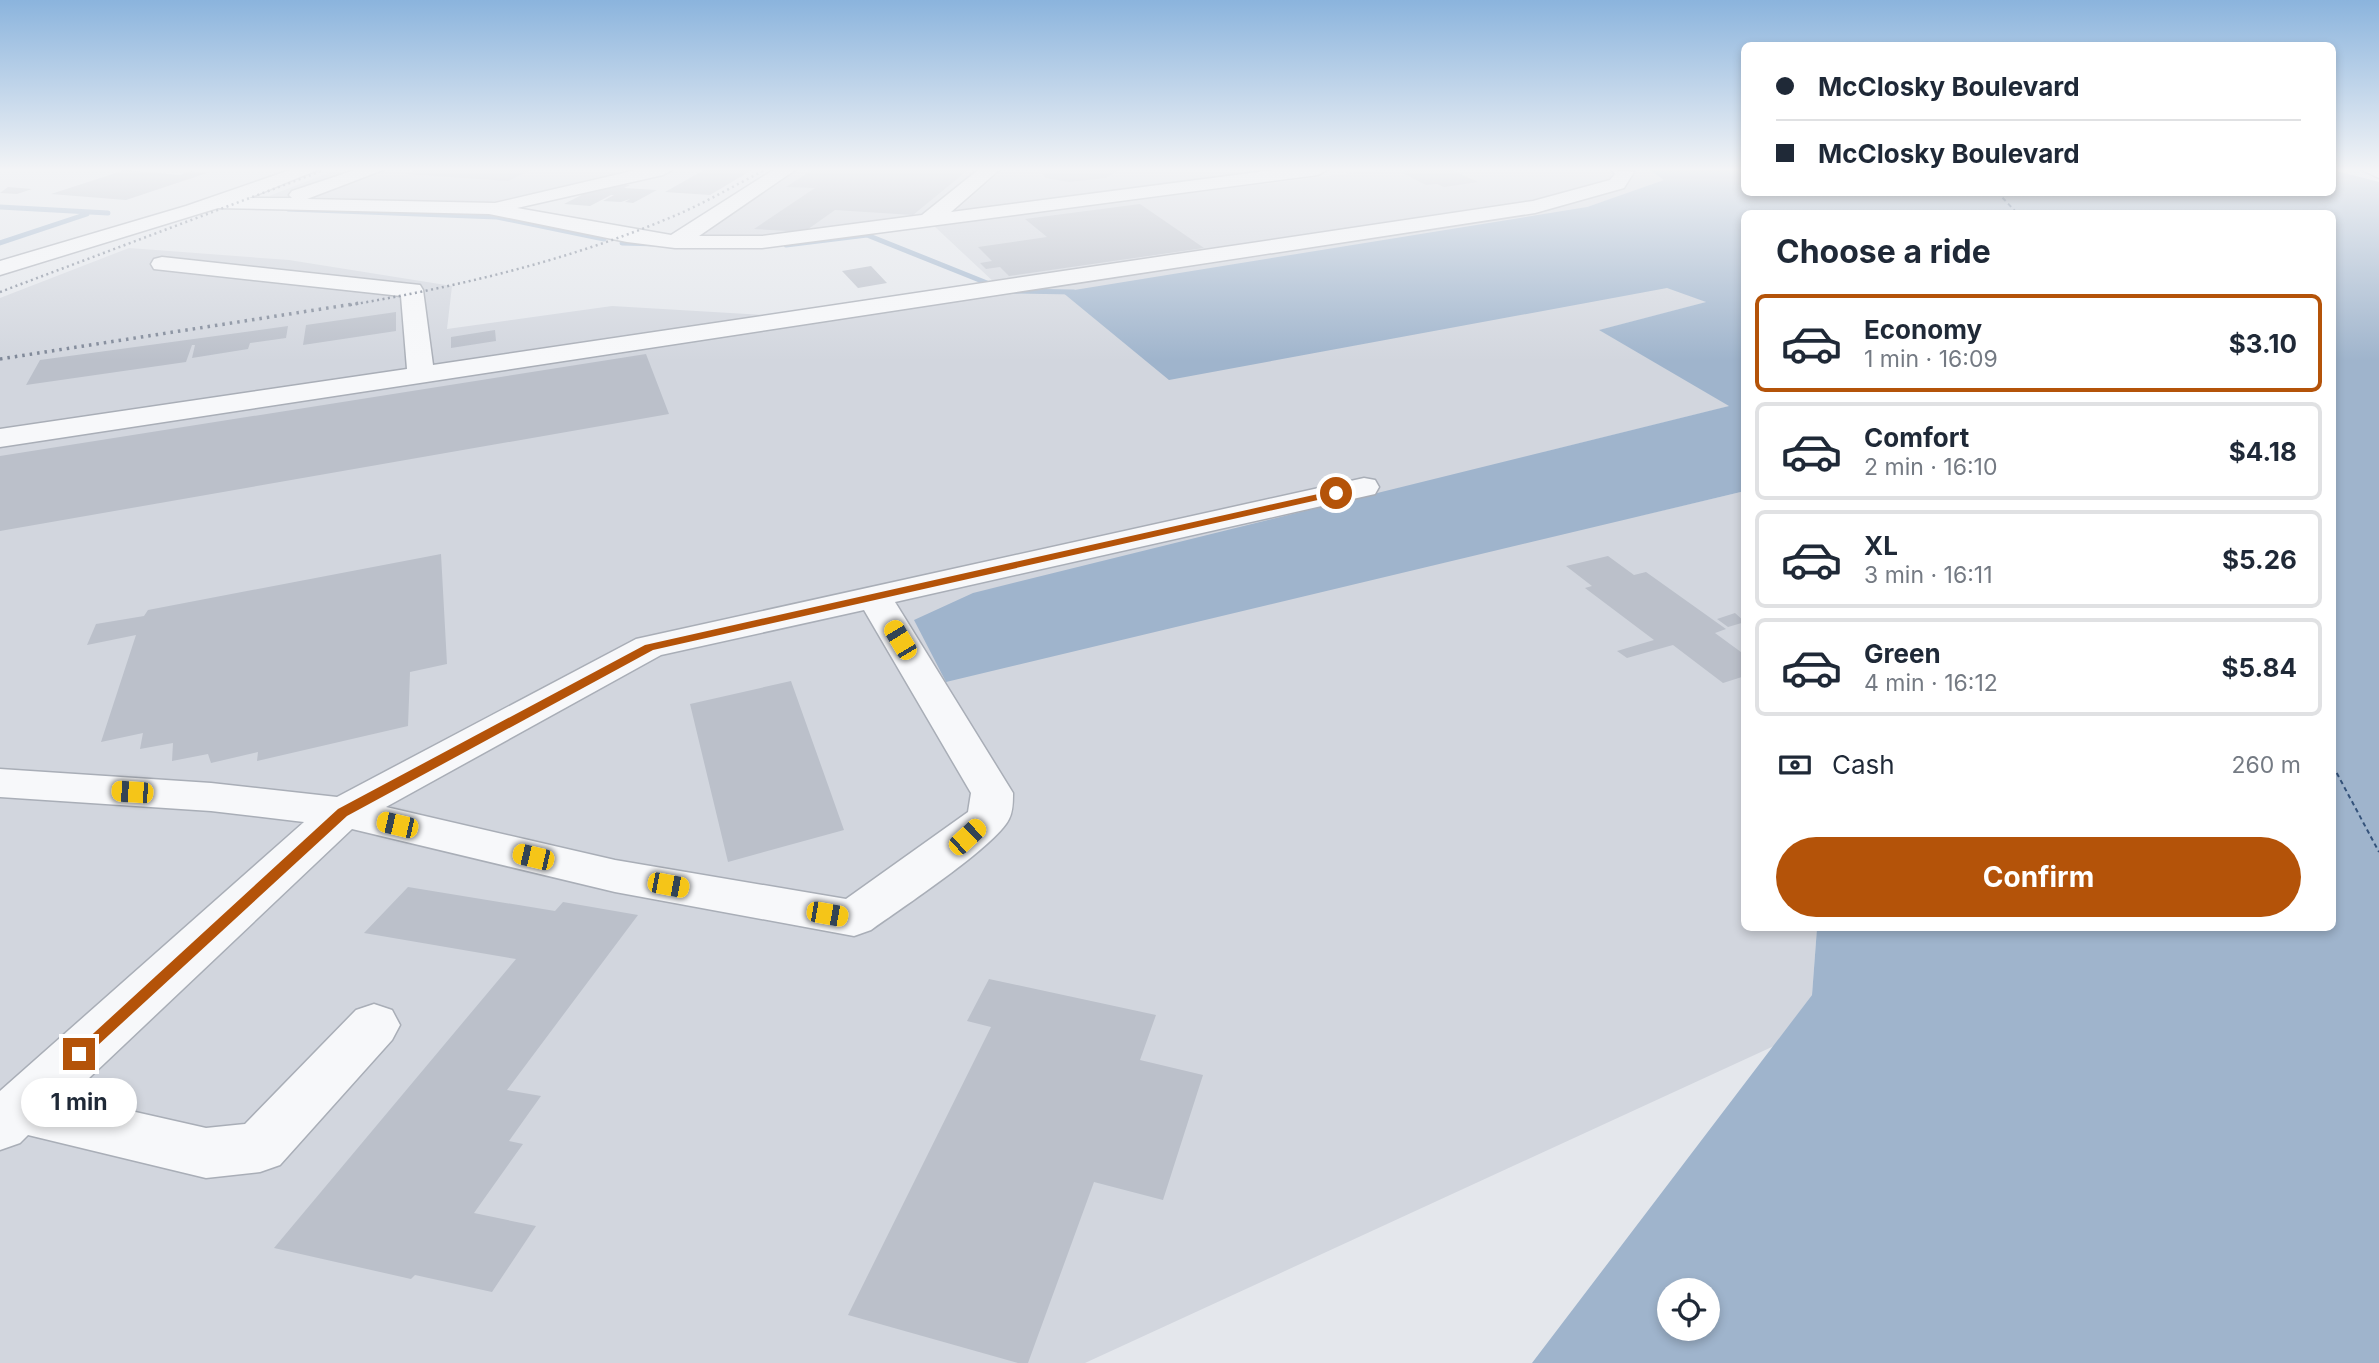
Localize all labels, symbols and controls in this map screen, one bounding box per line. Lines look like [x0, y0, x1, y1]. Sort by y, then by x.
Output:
text: McClosky Boulevard [1818, 71, 2080, 102]
text: McClosky Boulevard [1818, 138, 2080, 169]
text: Choose a ride [1776, 232, 1991, 271]
icon: car [1780, 312, 1843, 375]
text: Economy [1864, 314, 1982, 345]
text: $3.10 [2229, 328, 2297, 359]
text: 1 min · 16:09 [1864, 345, 1998, 373]
icon: car [1780, 420, 1843, 483]
text: Comfort [1864, 422, 1969, 453]
text: $4.18 [2229, 436, 2297, 467]
text: 2 min · 16:10 [1864, 453, 1997, 481]
route start [1320, 477, 1352, 509]
icon: car [1780, 528, 1843, 591]
text: XL [1864, 530, 1898, 561]
text: $5.26 [2222, 544, 2297, 575]
text: 3 min · 16:11 [1864, 561, 1993, 589]
car [881, 617, 920, 663]
icon: car [1780, 636, 1843, 699]
text: Green [1864, 638, 1941, 669]
text: $5.84 [2222, 652, 2297, 683]
text: 4 min · 16:12 [1864, 669, 1998, 697]
icon: cash [1776, 746, 1814, 784]
text: Cash [1832, 749, 1895, 780]
text: 260 m [2232, 751, 2301, 779]
car [111, 780, 154, 804]
car [375, 810, 420, 840]
car [945, 815, 990, 859]
button: Confirm [1776, 837, 2301, 917]
car [511, 842, 556, 872]
car [646, 871, 691, 899]
car [805, 900, 850, 928]
route end [63, 1038, 95, 1070]
callout: 1 min [21, 1078, 137, 1128]
text: 1 min [51, 1088, 107, 1116]
map controls [1657, 1278, 1720, 1341]
button: locate [1657, 1278, 1720, 1341]

